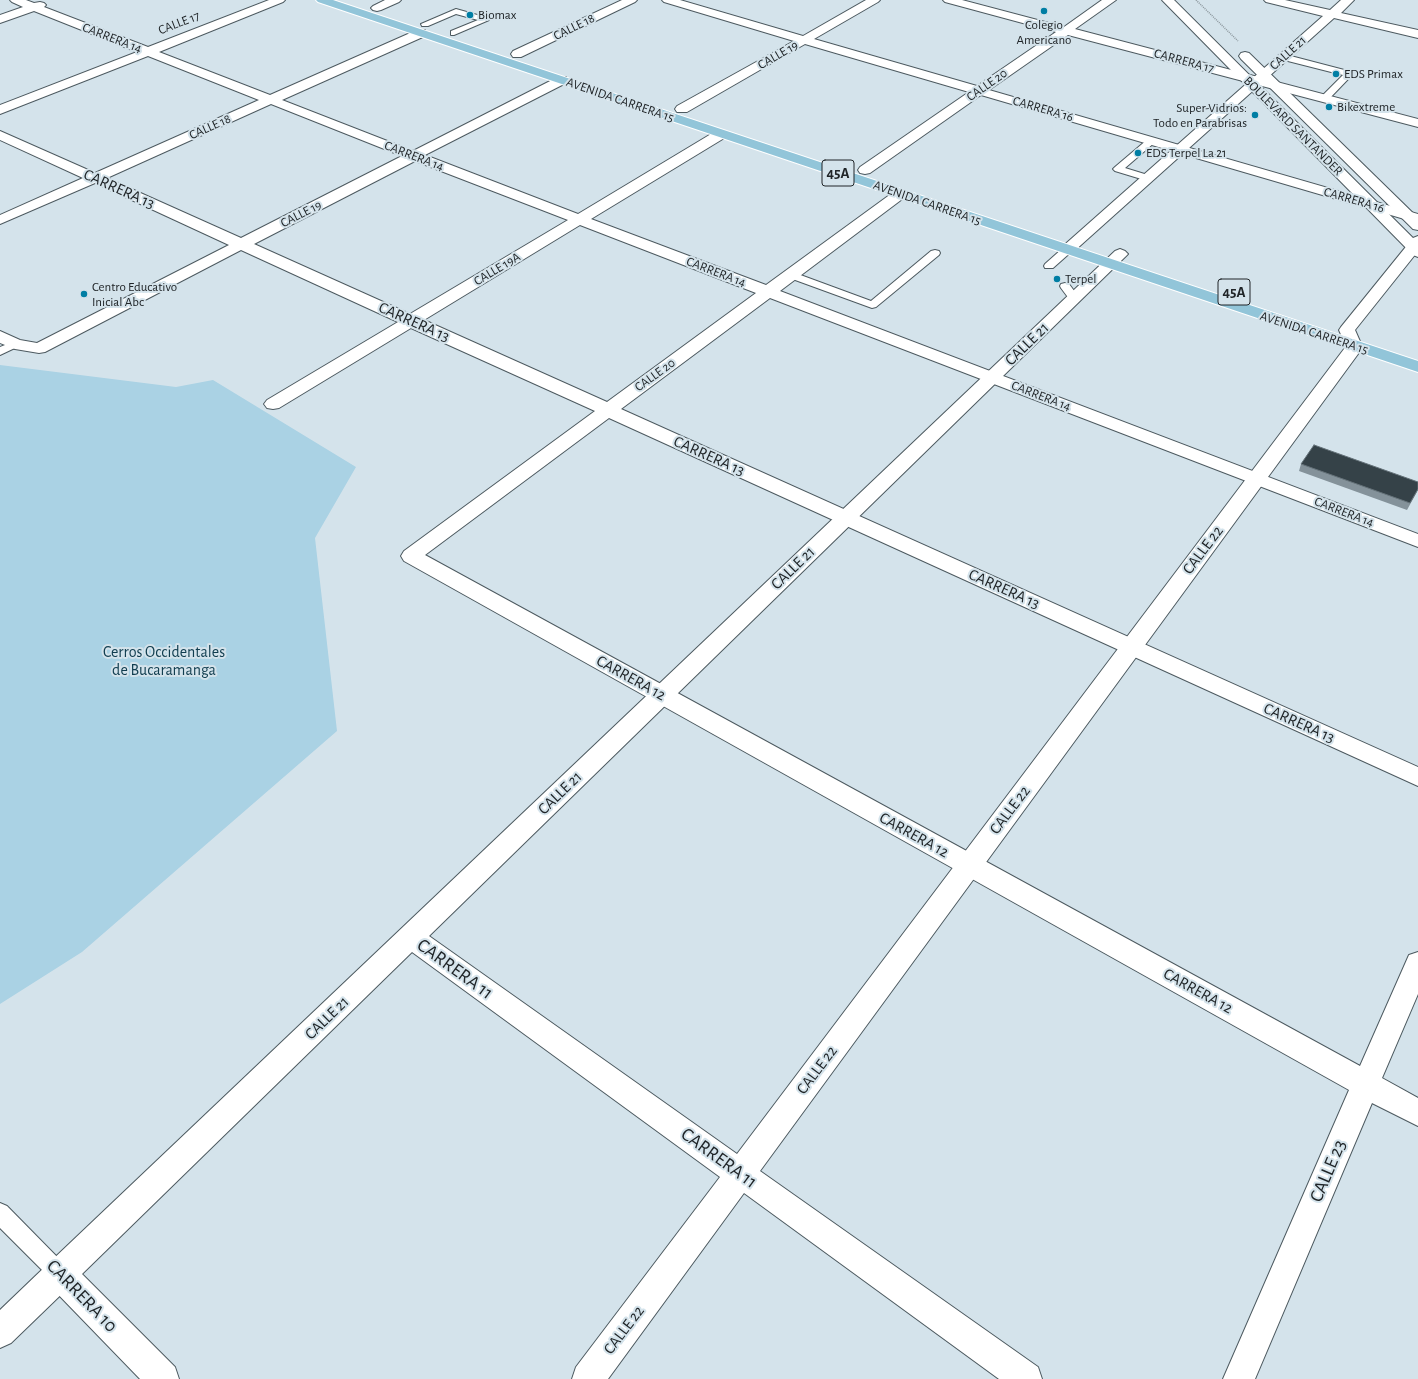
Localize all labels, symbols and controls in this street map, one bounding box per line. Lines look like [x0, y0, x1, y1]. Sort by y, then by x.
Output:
marker: Colegio Americano [1039, 6, 1049, 16]
place label: Biomax [478, 7, 516, 23]
street label: CALLE 17 [156, 8, 202, 38]
marker: Biomax [465, 10, 475, 20]
street label: CALLE 18 [551, 10, 597, 44]
place label: Colegio Americano [1017, 17, 1071, 48]
street label: CARRERA 14 [80, 20, 144, 56]
street label: CALLE 21 [1266, 33, 1310, 73]
street label: CALLE 19 [755, 37, 801, 73]
street label: CARRERA 17 [1152, 45, 1216, 77]
street label: CALLE 20 [964, 65, 1010, 105]
place label: EDS Primax [1344, 66, 1403, 82]
marker: EDS Primax [1331, 69, 1341, 79]
street label: BOULEVARD SANTANDER [1240, 73, 1346, 179]
street label: AVENIDA CARRERA 15 [564, 74, 676, 126]
street label: CARRERA 16 [1011, 93, 1075, 125]
place label: Bikextreme [1337, 99, 1395, 115]
place label: Super-Vidrios: Todo en Parabrisas [1153, 100, 1247, 131]
marker: Bikextreme [1324, 102, 1334, 112]
marker: Super-Vidrios: Todo en Parabrisas [1250, 110, 1260, 120]
street label: CALLE 18 [187, 111, 233, 143]
street label: CARRERA 14 [382, 138, 446, 174]
place label: EDS Terpel La 21 [1146, 145, 1227, 161]
marker: EDS Terpel La 21 [1133, 148, 1143, 158]
road number: 45A [822, 160, 854, 186]
street label: CARRERA 13 [80, 165, 158, 213]
street label: AVENIDA CARRERA 15 [871, 177, 983, 229]
street label: CARRERA 16 [1322, 184, 1386, 216]
street label: CALLE 19 [278, 197, 324, 231]
street label: CALLE 19A [471, 249, 523, 289]
street label: CARRERA 14 [684, 254, 748, 290]
place label: Terpel [1065, 271, 1097, 287]
marker: Terpel [1052, 274, 1062, 284]
place label: Centro Educativo Inicial Abc [92, 279, 177, 310]
road number: 45A [1218, 279, 1250, 305]
marker: Centro Educativo Inicial Abc [79, 289, 89, 299]
street label: CARRERA 13 [375, 298, 453, 346]
street label: AVENIDA CARRERA 15 [1258, 308, 1370, 358]
street label: CALLE 21 [1001, 318, 1053, 370]
street label: CALLE 20 [632, 355, 678, 395]
street label: CARRERA 14 [1009, 378, 1073, 414]
street label: CARRERA 13 [670, 432, 748, 480]
street label: CARRERA 14 [1312, 494, 1376, 530]
street label: CALLE 22 [1179, 522, 1227, 578]
street label: CALLE 21 [767, 542, 819, 594]
street label: CARRERA 13 [965, 565, 1043, 613]
park label: Cerros Occidentales de Bucaramanga [103, 642, 225, 680]
street label: CARRERA 12 [593, 651, 669, 705]
street label: CARRERA 13 [1260, 699, 1338, 747]
street label: CALLE 21 [534, 767, 586, 819]
street label: CALLE 22 [986, 782, 1034, 838]
street label: CARRERA 12 [876, 808, 952, 862]
street label: CARRERA 11 [412, 934, 498, 1004]
street label: CARRERA 12 [1160, 964, 1236, 1018]
street label: CALLE 21 [301, 992, 353, 1044]
street label: CALLE 22 [793, 1042, 841, 1098]
street label: CARRERA 11 [676, 1123, 762, 1193]
street label: CALLE 23 [1305, 1136, 1351, 1206]
street label: CARRERA 10 [42, 1255, 122, 1337]
street label: CALLE 22 [600, 1302, 648, 1358]

